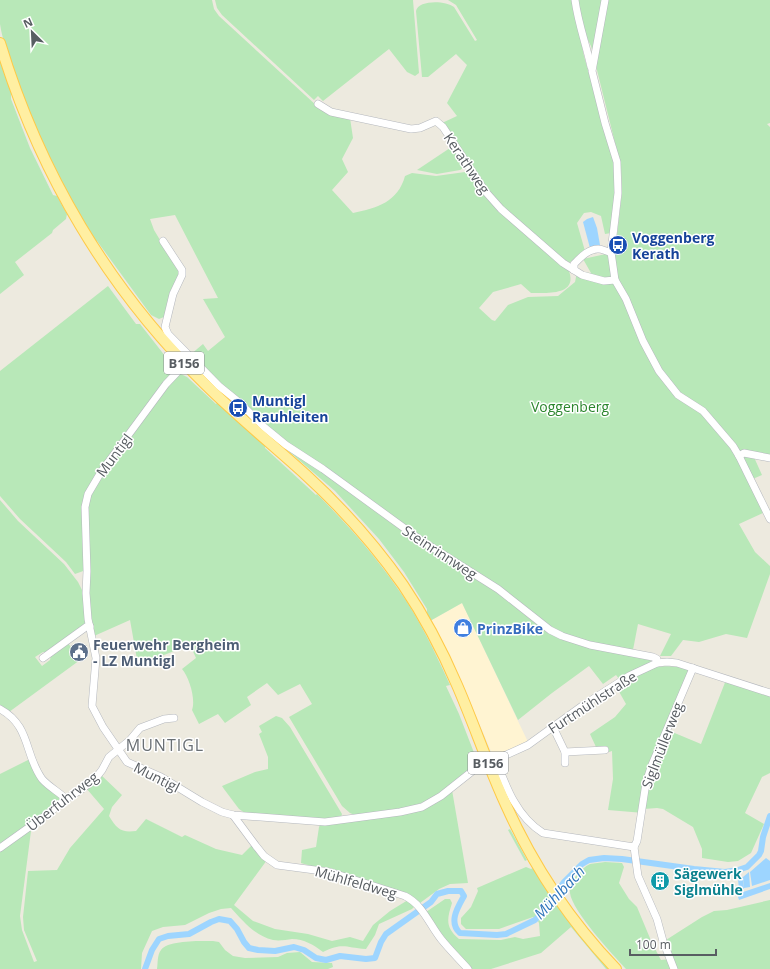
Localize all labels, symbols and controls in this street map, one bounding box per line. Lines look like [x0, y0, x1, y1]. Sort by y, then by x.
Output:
north arrow [12, 12, 52, 52]
text: N [21, 14, 35, 31]
street label: Kerathweg [440, 129, 495, 198]
place label: Voggenberg Kerath [632, 228, 715, 263]
bus stop icon: Voggenberg Kerath [607, 234, 629, 256]
road number: B156 [164, 352, 204, 374]
place label: Muntigl Rauhleiten [252, 391, 328, 426]
bus stop icon: Muntigl Rauhleiten [227, 397, 249, 419]
park label: Voggenberg [531, 397, 609, 416]
street label: Muntigl [92, 430, 136, 480]
street label: Steinrinnweg [399, 521, 481, 583]
shop icon: PrinzBike [452, 617, 474, 639]
place label: PrinzBike [477, 619, 543, 638]
place label: Feuerwehr Bergheim - LZ Muntigl [93, 635, 240, 670]
public building icon: Feuerwehr Bergheim - LZ Muntigl [68, 641, 90, 663]
street label: Furtmühlstraße [544, 666, 640, 738]
street label: Siglmüllerweg [637, 699, 687, 791]
district label: MUNTIGL [126, 734, 204, 756]
road number: B156 [468, 752, 508, 774]
street label: Muntigl [131, 757, 183, 797]
street label: Überfuhrweg [22, 767, 102, 835]
street label: Mühlfeldweg [313, 861, 400, 903]
water label: Mühlbach [529, 861, 589, 923]
place label: Sägewerk Siglmühle [674, 864, 743, 899]
building icon: Sägewerk Siglmühle [649, 870, 671, 892]
scale bar [630, 931, 716, 957]
text: 100 m [636, 936, 671, 953]

